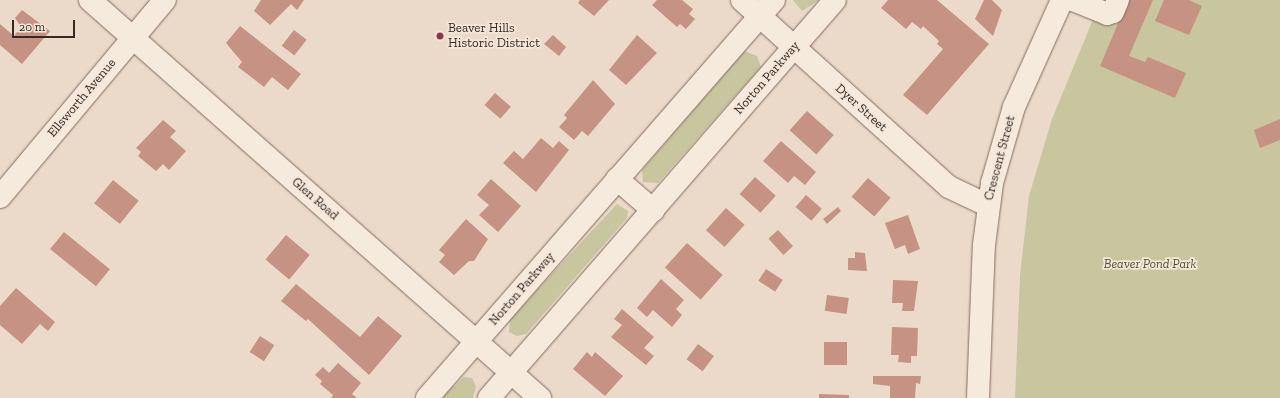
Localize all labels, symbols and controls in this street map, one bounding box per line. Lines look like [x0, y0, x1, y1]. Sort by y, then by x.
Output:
scale bar [14, 12, 77, 38]
text: 20 m [19, 20, 45, 34]
place label: Beaver Hills Historic District [448, 21, 540, 52]
marker: Beaver Hills Historic District [435, 31, 445, 41]
street label: Norton Parkway [731, 38, 803, 118]
street label: Ellsworth Avenue [44, 55, 120, 141]
street label: Dyer Street [832, 81, 890, 135]
street label: Crescent Street [981, 114, 1019, 202]
street label: Glen Road [288, 174, 342, 224]
street label: Norton Parkway [486, 249, 558, 329]
park label: Beaver Pond Park [1104, 256, 1196, 272]

